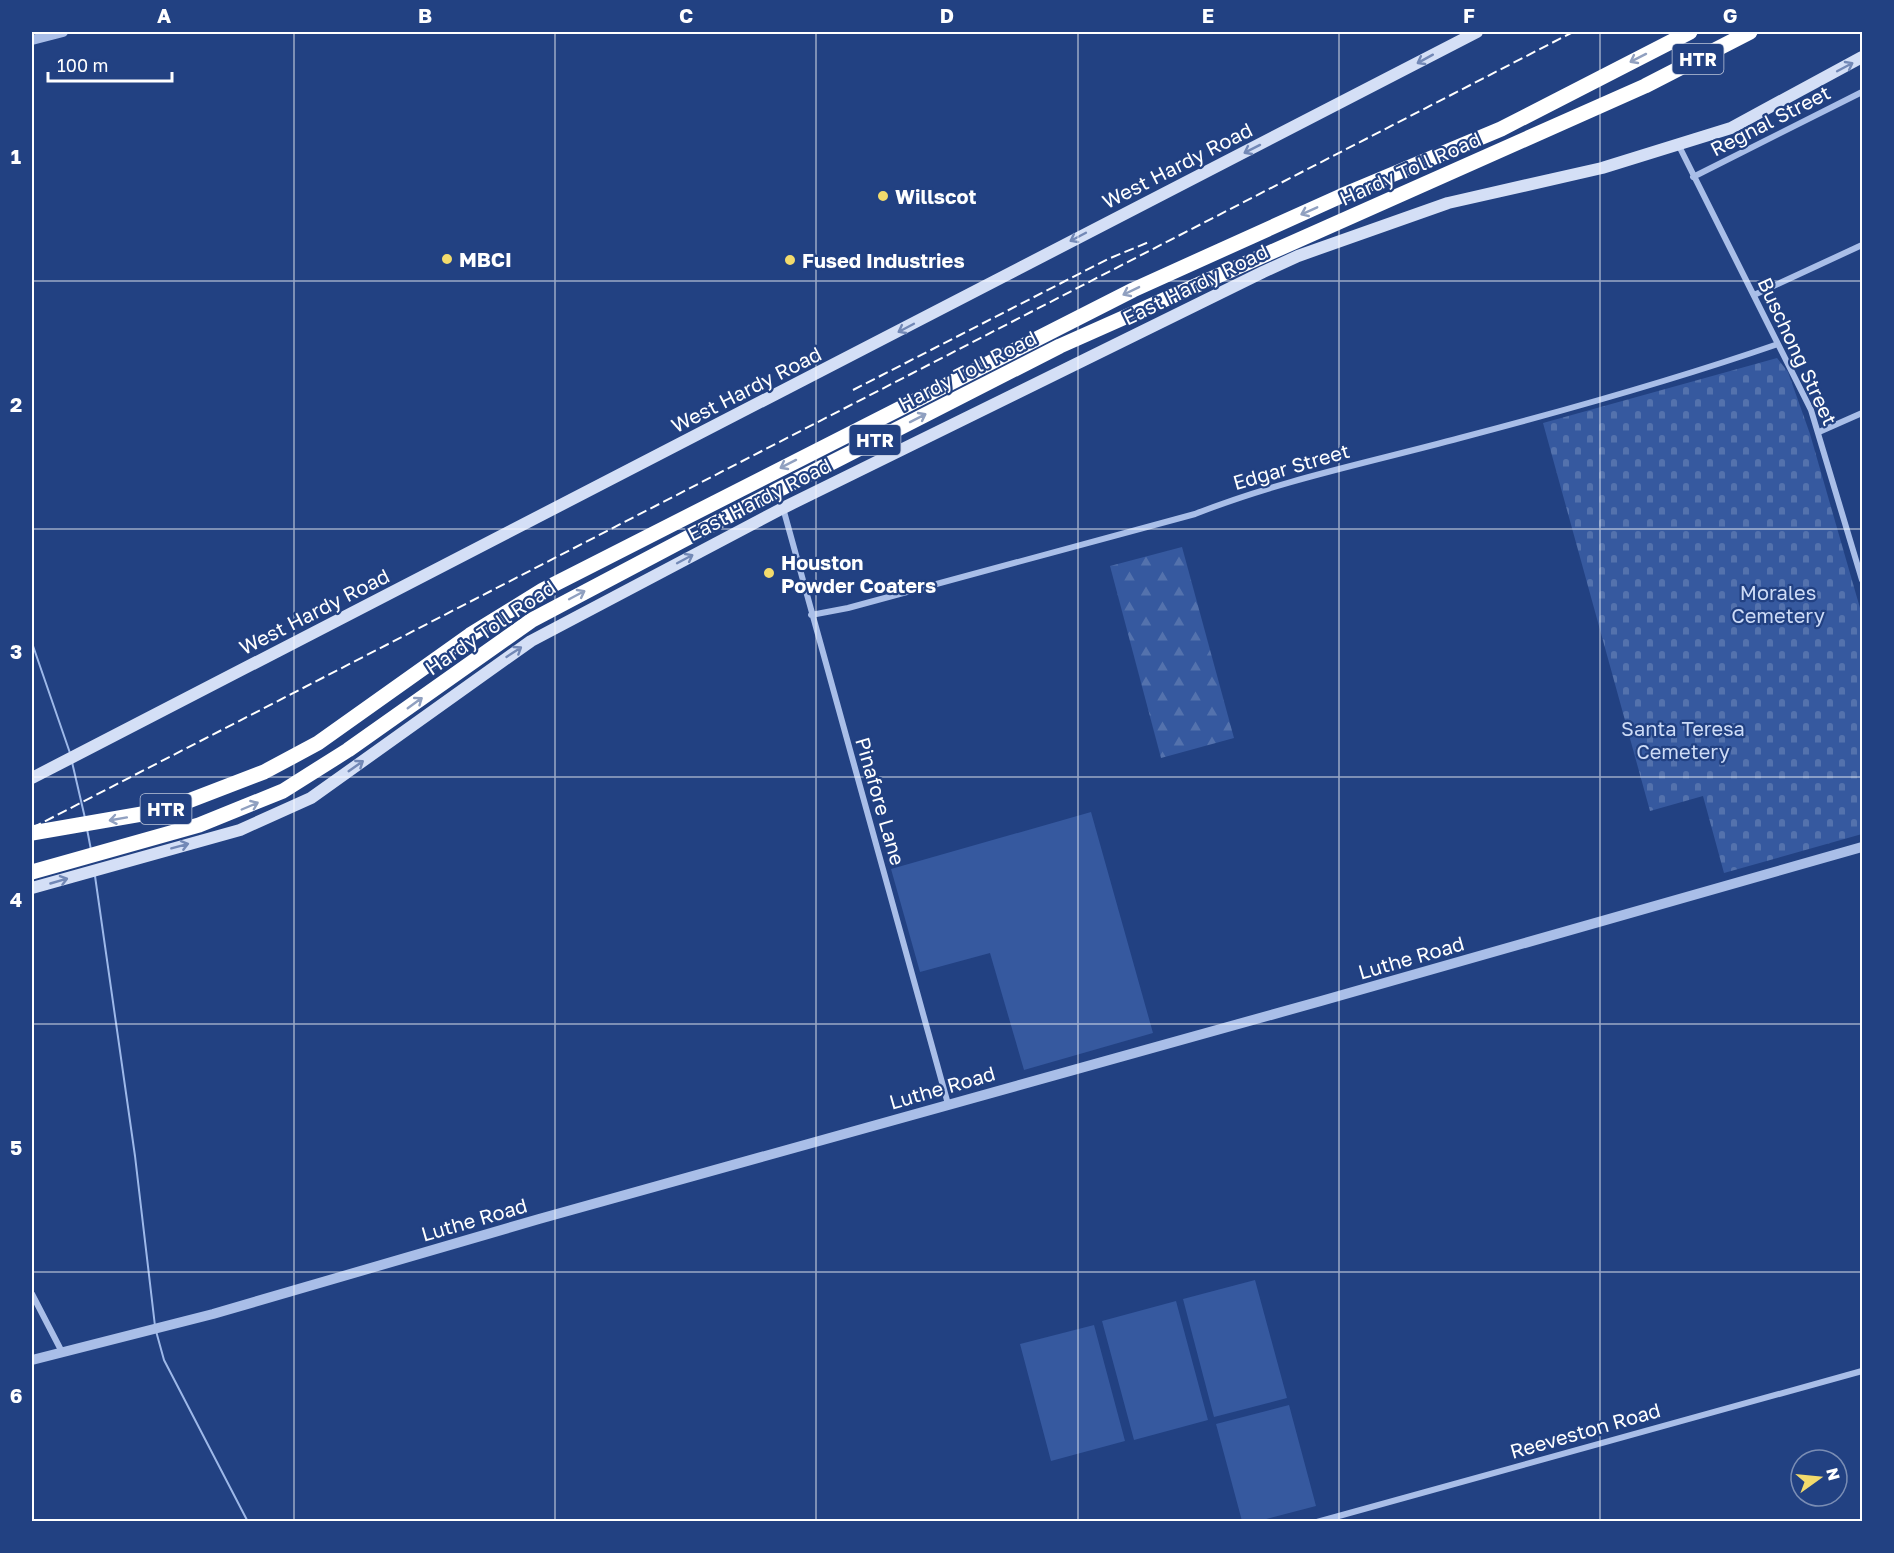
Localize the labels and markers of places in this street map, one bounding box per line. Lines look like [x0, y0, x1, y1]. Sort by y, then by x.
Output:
place label: Willscot [895, 184, 976, 208]
marker: Willscot [876, 189, 890, 203]
place label: MBCI [459, 247, 512, 271]
place label: Fused Industries [802, 248, 965, 272]
marker: MBCI [440, 252, 454, 266]
marker: Fused Industries [783, 253, 797, 267]
place label: Houston Powder Coaters [781, 550, 936, 597]
marker: Houston Powder Coaters [762, 566, 776, 580]

